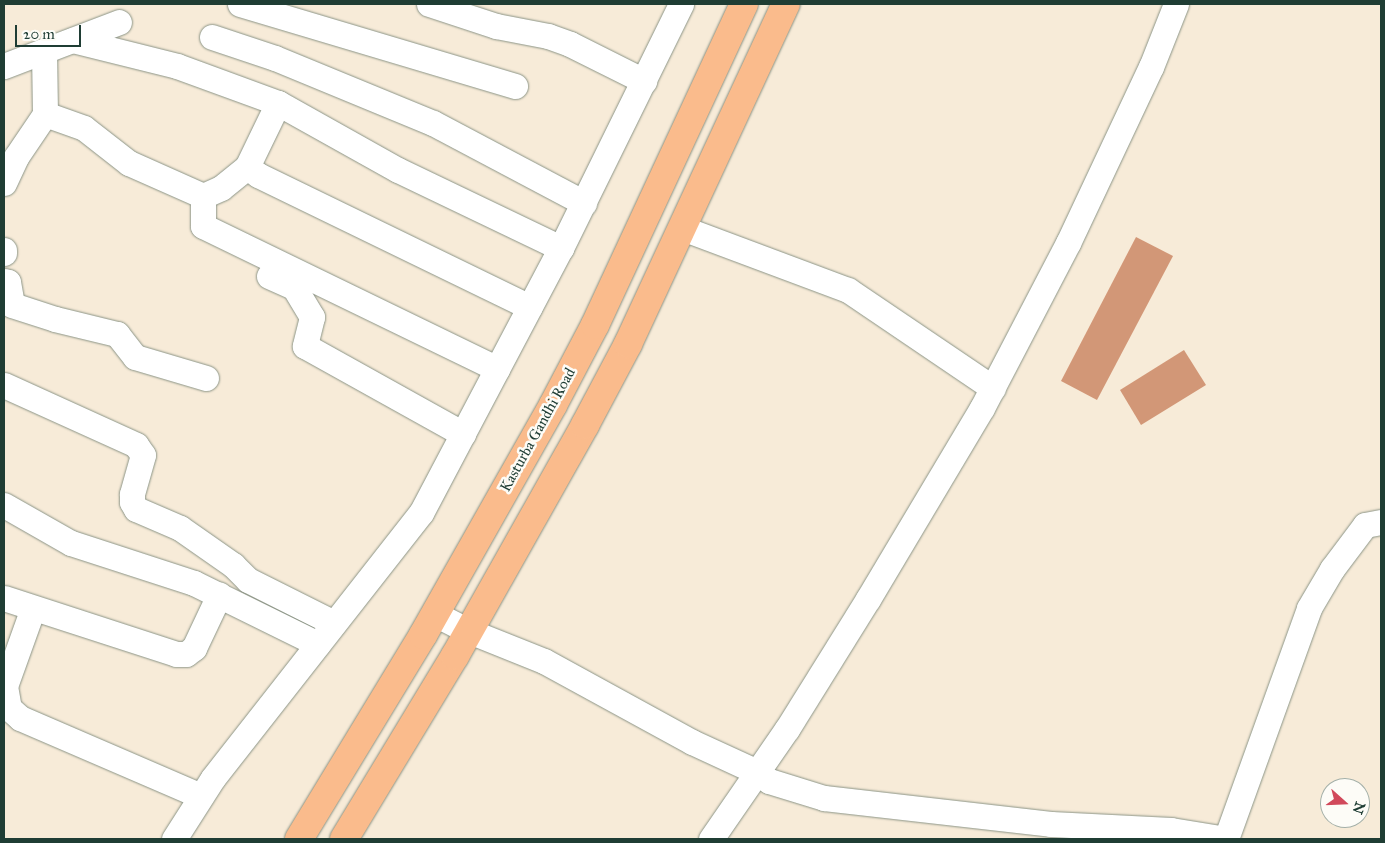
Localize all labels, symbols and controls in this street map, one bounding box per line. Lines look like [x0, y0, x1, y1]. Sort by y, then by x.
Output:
scale bar [18, 15, 84, 47]
text: 20 m [23, 25, 55, 43]
street label: Kasturba Gandhi Road [496, 365, 580, 495]
north arrow [1320, 778, 1370, 828]
text: N [1349, 799, 1369, 816]

